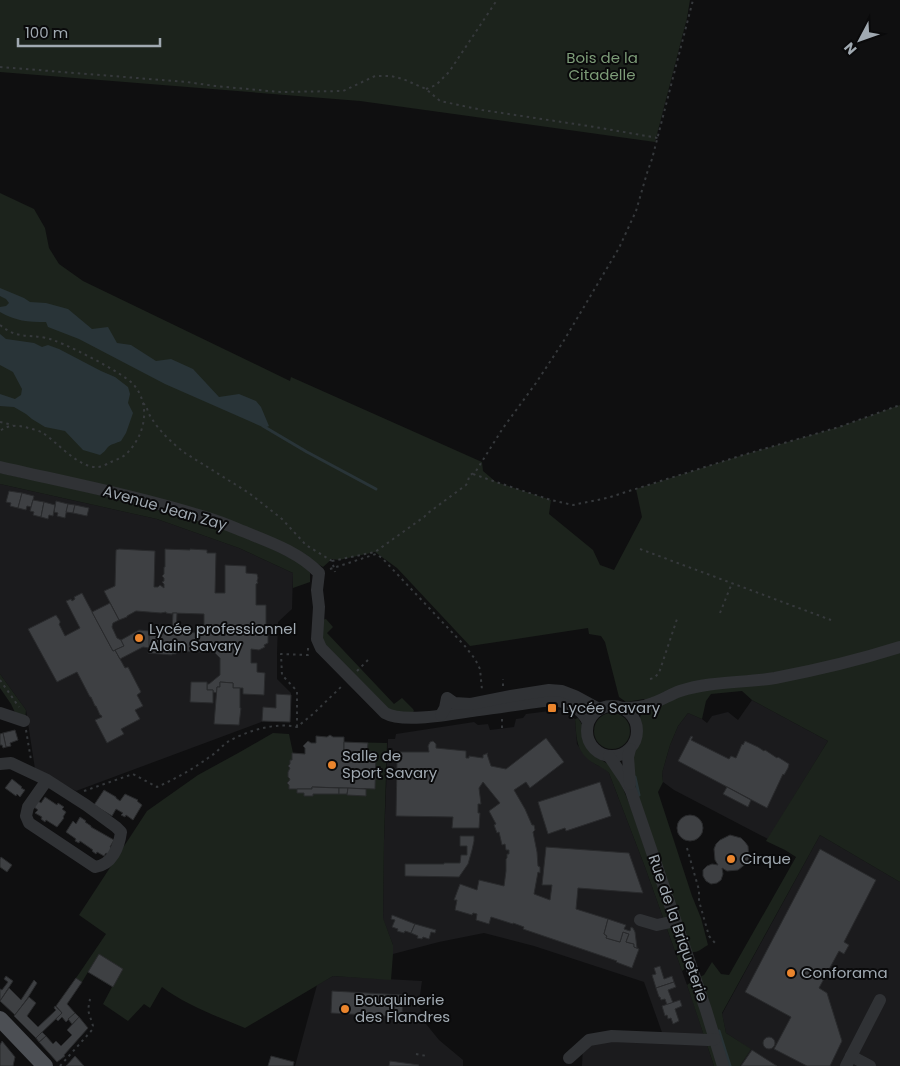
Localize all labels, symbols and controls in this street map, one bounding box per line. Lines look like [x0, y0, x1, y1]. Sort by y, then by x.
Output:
scale bar [18, 15, 160, 47]
north arrow [835, 15, 885, 65]
text: 100 m [25, 22, 68, 43]
text: N [839, 38, 861, 59]
park label: Bois de la Citadelle [566, 47, 638, 85]
street label: Avenue Jean Zay [101, 480, 230, 535]
place label: Lycée professionnel Alain Savary [149, 618, 296, 656]
marker: Lycée professionnel Alain Savary [133, 632, 145, 644]
place label: Lycée Savary [562, 697, 661, 718]
marker: Lycée Savary [546, 702, 558, 714]
place label: Salle de Sport Savary [342, 745, 438, 783]
marker: Salle de Sport Savary [326, 759, 338, 771]
place label: Cirque [741, 848, 791, 869]
street label: Rue de la Briqueterie [643, 852, 713, 1004]
marker: Cirque [725, 853, 737, 865]
place label: Conforama [801, 962, 888, 983]
marker: Conforama [785, 967, 797, 979]
place label: Bouquinerie des Flandres [355, 989, 450, 1027]
marker: Bouquinerie des Flandres [339, 1003, 351, 1015]

